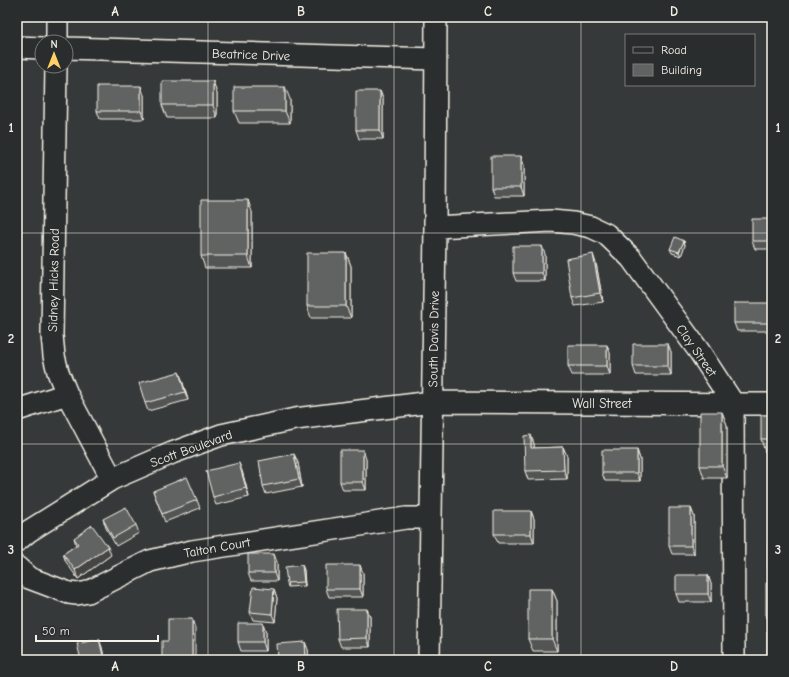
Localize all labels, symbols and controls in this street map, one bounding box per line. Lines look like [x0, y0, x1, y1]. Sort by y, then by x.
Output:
text: A [111, 4, 119, 19]
text: B [297, 4, 305, 19]
text: C [484, 4, 492, 19]
text: D [670, 4, 678, 19]
north arrow [34, 34, 74, 74]
legend [625, 34, 755, 86]
text: N [50, 38, 58, 51]
text: Road [661, 43, 687, 57]
street label: Beatrice Drive [212, 46, 291, 63]
text: Building [661, 63, 702, 77]
text: 1 [8, 120, 14, 135]
text: 1 [775, 120, 781, 135]
street label: Sidney Hicks Road [45, 228, 62, 332]
street label: South Davis Drive [425, 290, 442, 387]
street label: Clay Street [673, 321, 721, 380]
text: 2 [8, 331, 14, 346]
text: 2 [775, 331, 781, 346]
street label: Wall Street [572, 396, 633, 411]
street label: Scott Boulevard [148, 427, 234, 470]
street label: Talton Court [183, 534, 253, 561]
text: 3 [8, 542, 14, 557]
text: 3 [775, 542, 781, 557]
scale bar [36, 617, 158, 643]
text: 50 m [42, 624, 70, 638]
text: A [111, 659, 119, 674]
text: B [297, 659, 305, 674]
text: C [484, 659, 492, 674]
text: D [670, 659, 678, 674]

